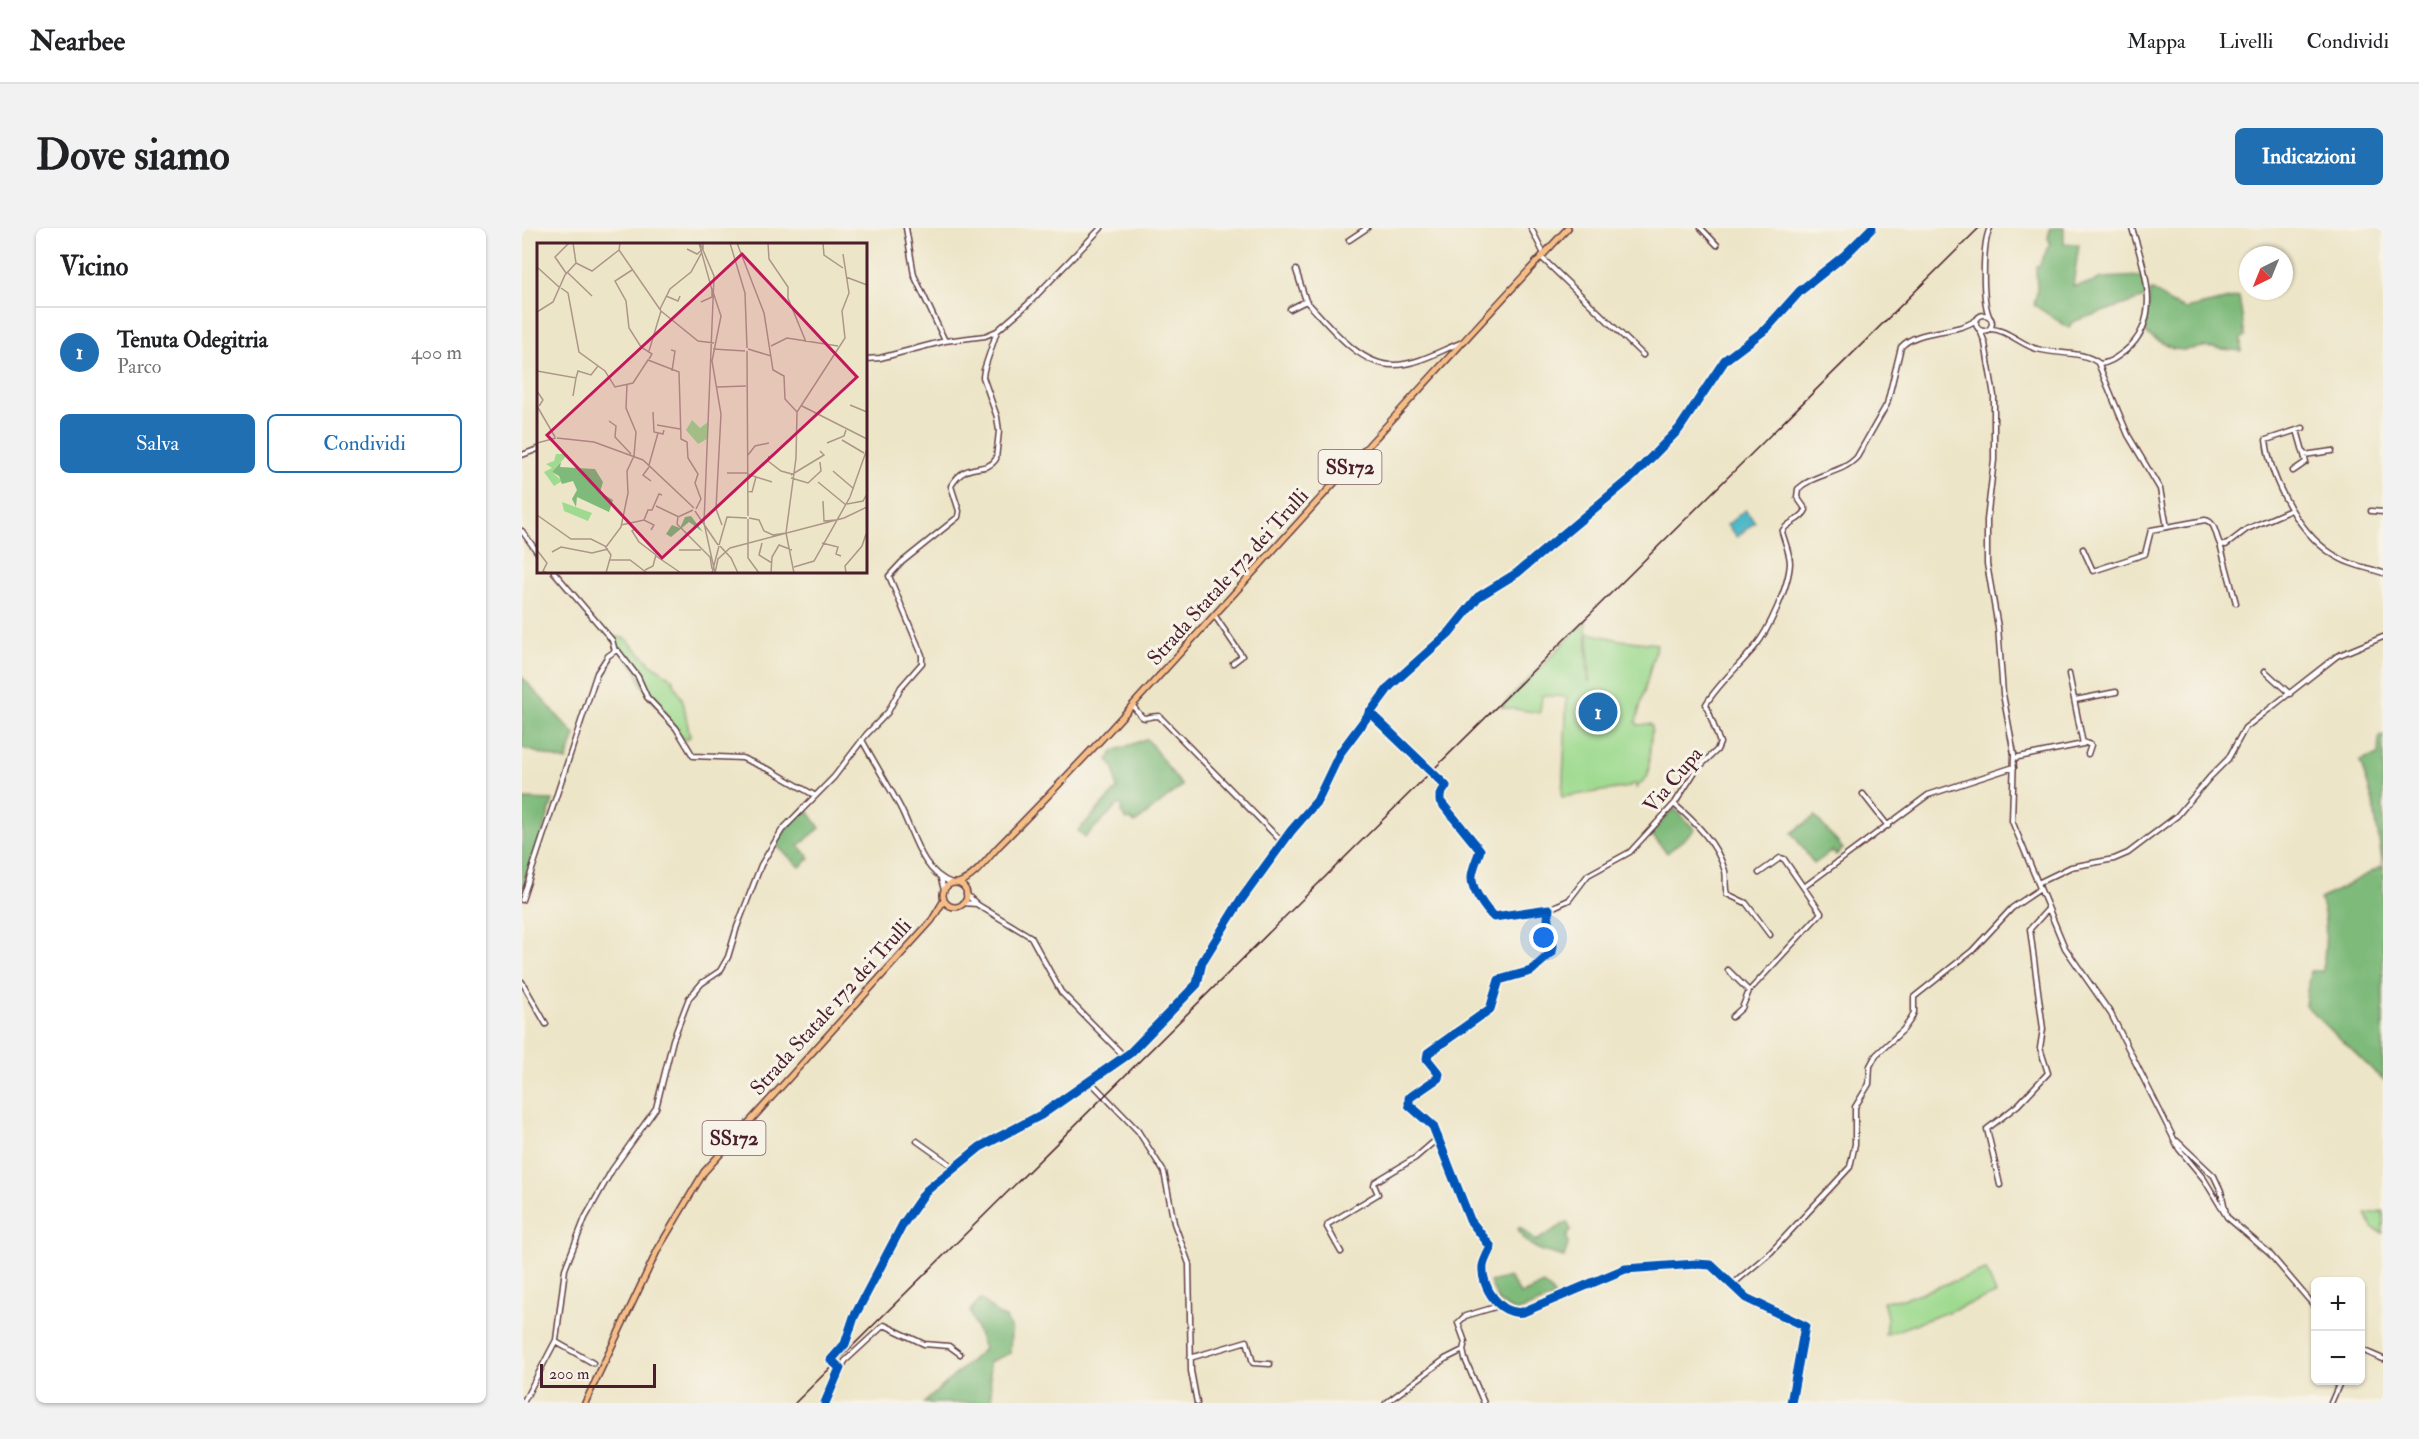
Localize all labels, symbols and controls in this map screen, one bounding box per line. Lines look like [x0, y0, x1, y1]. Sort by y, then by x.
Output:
text: Nearbee [30, 24, 125, 59]
text: Mappa [2127, 28, 2186, 55]
text: Livelli [2219, 28, 2273, 55]
text: Condividi [2306, 28, 2389, 55]
button: Indicazioni [2235, 128, 2383, 185]
text: Dove siamo [36, 130, 230, 182]
inset map [537, 243, 867, 573]
north arrow [2239, 246, 2293, 300]
text: Vicino [60, 251, 128, 283]
text: Tenuta Odegitria [117, 326, 268, 354]
text: 1 [76, 340, 83, 365]
text: 400 m [411, 340, 462, 365]
text: Parco [117, 354, 161, 379]
button: Salva [60, 414, 255, 473]
button: Condividi [267, 414, 462, 473]
road number: SS172 [1318, 450, 1382, 484]
street label: Strada Statale 172 dei Trulli [1141, 483, 1315, 671]
pin: 1 [1578, 690, 1618, 734]
street label: Via Cupa [1637, 741, 1709, 819]
street label: Strada Statale 172 dei Trulli [744, 913, 918, 1101]
your location [1529, 923, 1558, 952]
road number: SS172 [702, 1121, 766, 1155]
map controls [2311, 1277, 2365, 1385]
button: + [2311, 1277, 2365, 1331]
button: − [2311, 1331, 2365, 1385]
scale bar [540, 1361, 656, 1388]
text: 200 m [549, 1364, 589, 1384]

